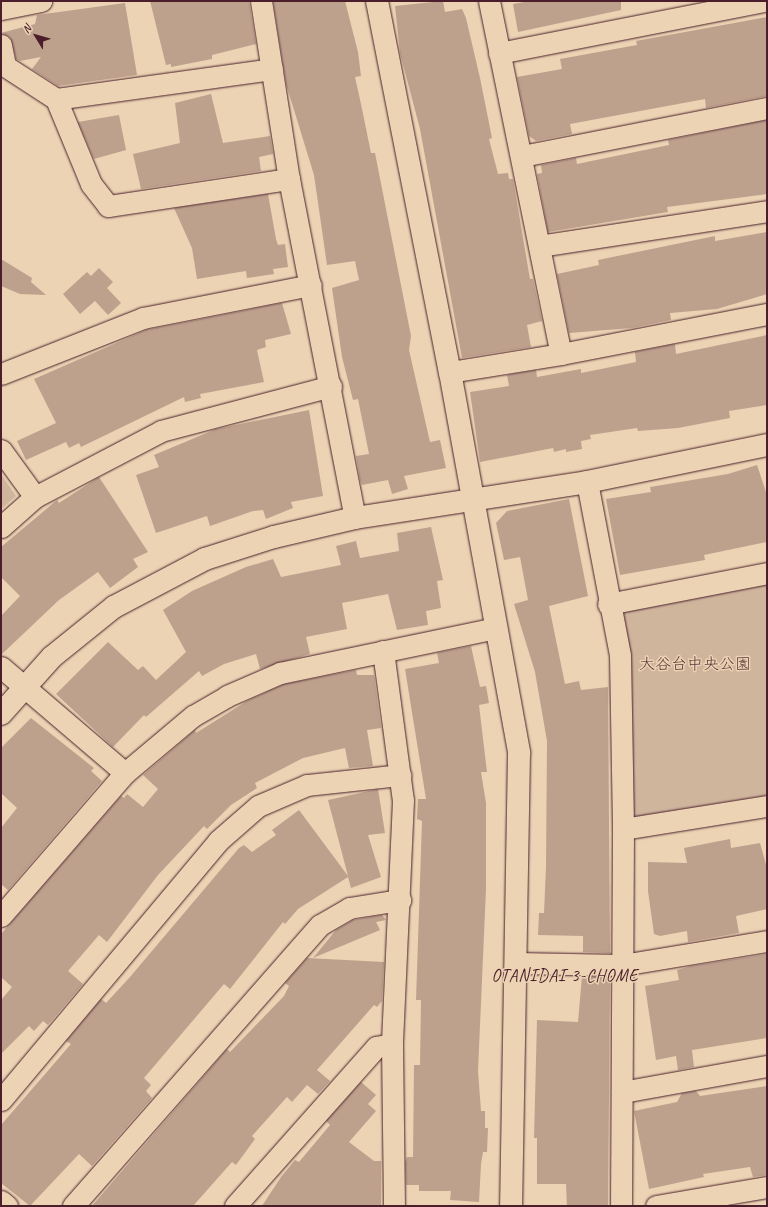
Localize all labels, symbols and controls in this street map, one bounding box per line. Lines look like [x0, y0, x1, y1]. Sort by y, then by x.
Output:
north arrow [16, 16, 56, 56]
text: N [19, 22, 34, 36]
park label: 大谷台中央公園 [639, 654, 751, 674]
district label: OTANIDAI 3-CHOME [492, 966, 638, 986]

